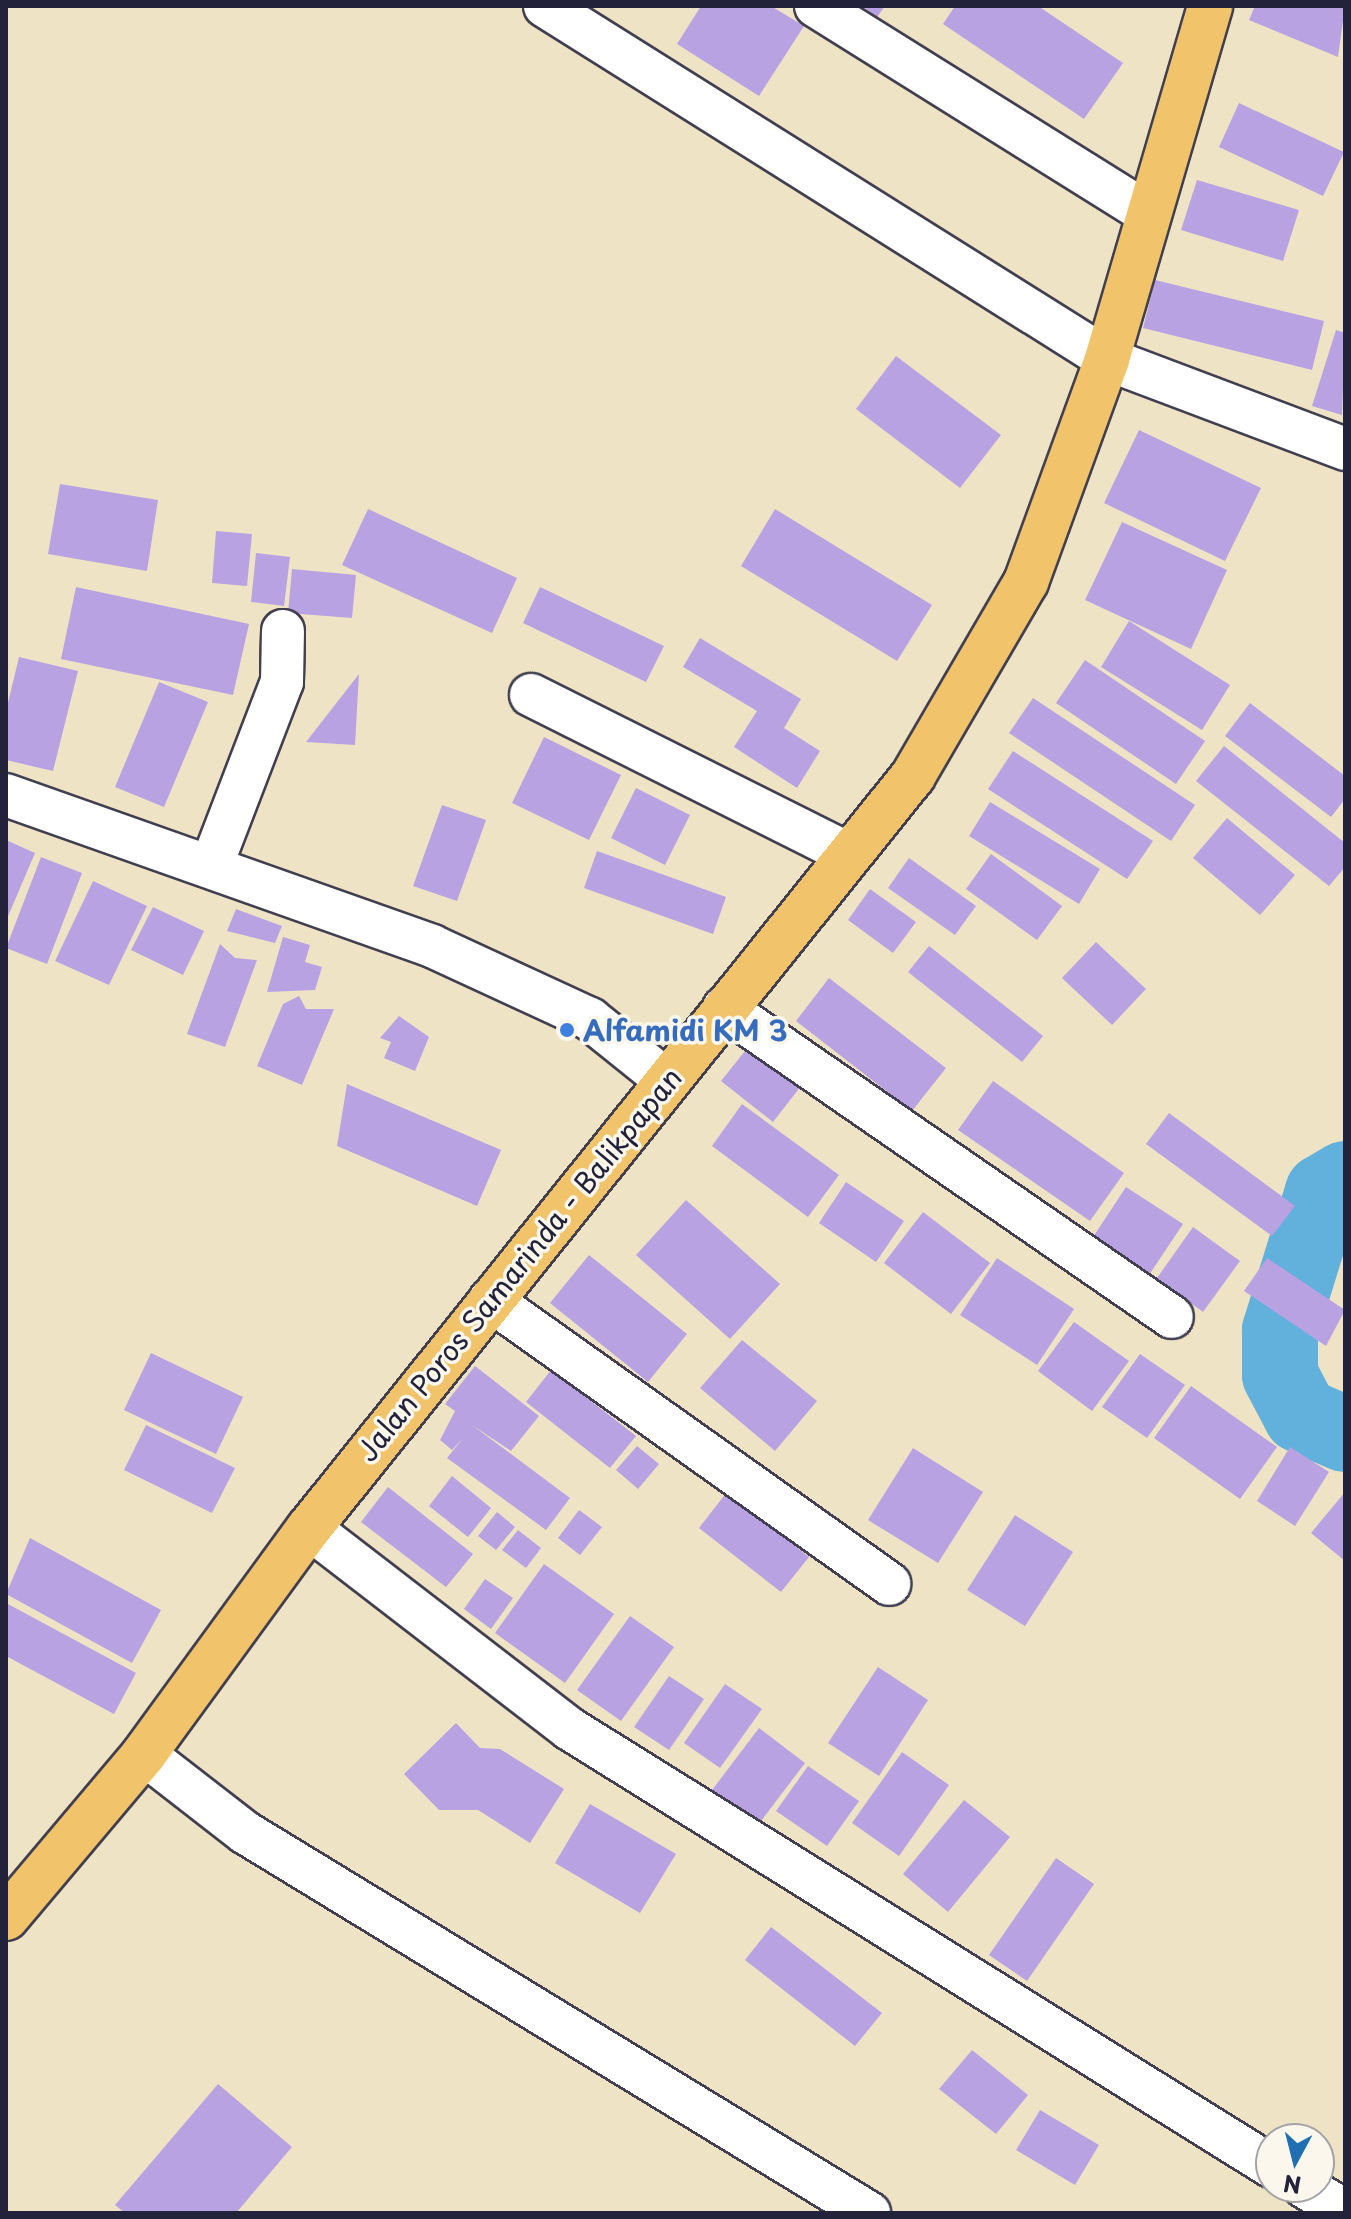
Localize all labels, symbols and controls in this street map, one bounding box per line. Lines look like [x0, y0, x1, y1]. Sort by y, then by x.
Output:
place label: Alfamidi KM 3 [583, 1013, 788, 1047]
marker: Alfamidi KM 3 [558, 1021, 576, 1039]
street label: Jalan Poros Samarinda - Balikpapan [349, 1060, 689, 1468]
north arrow [1255, 2123, 1335, 2203]
text: N [1282, 2168, 1303, 2203]

